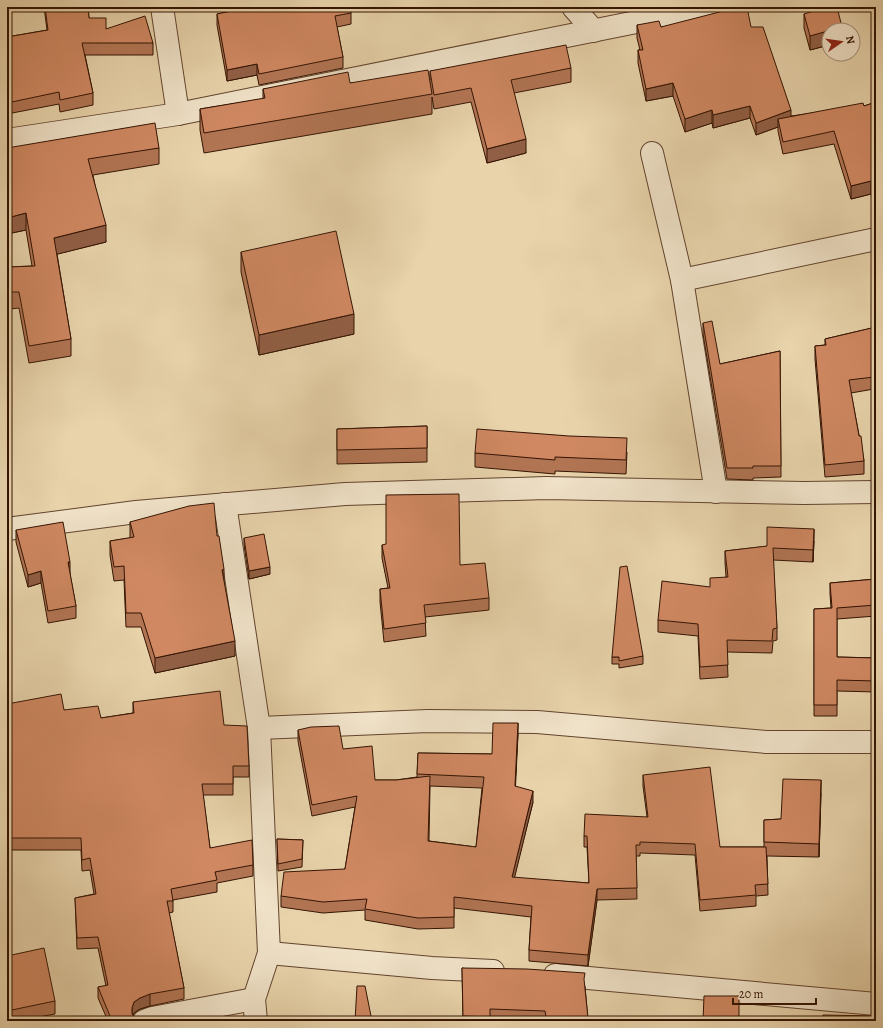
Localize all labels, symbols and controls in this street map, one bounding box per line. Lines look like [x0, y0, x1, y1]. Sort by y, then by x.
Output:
north arrow [821, 22, 861, 62]
text: N [842, 34, 858, 45]
scale bar [733, 980, 816, 1006]
text: 20 m [739, 986, 763, 1002]

